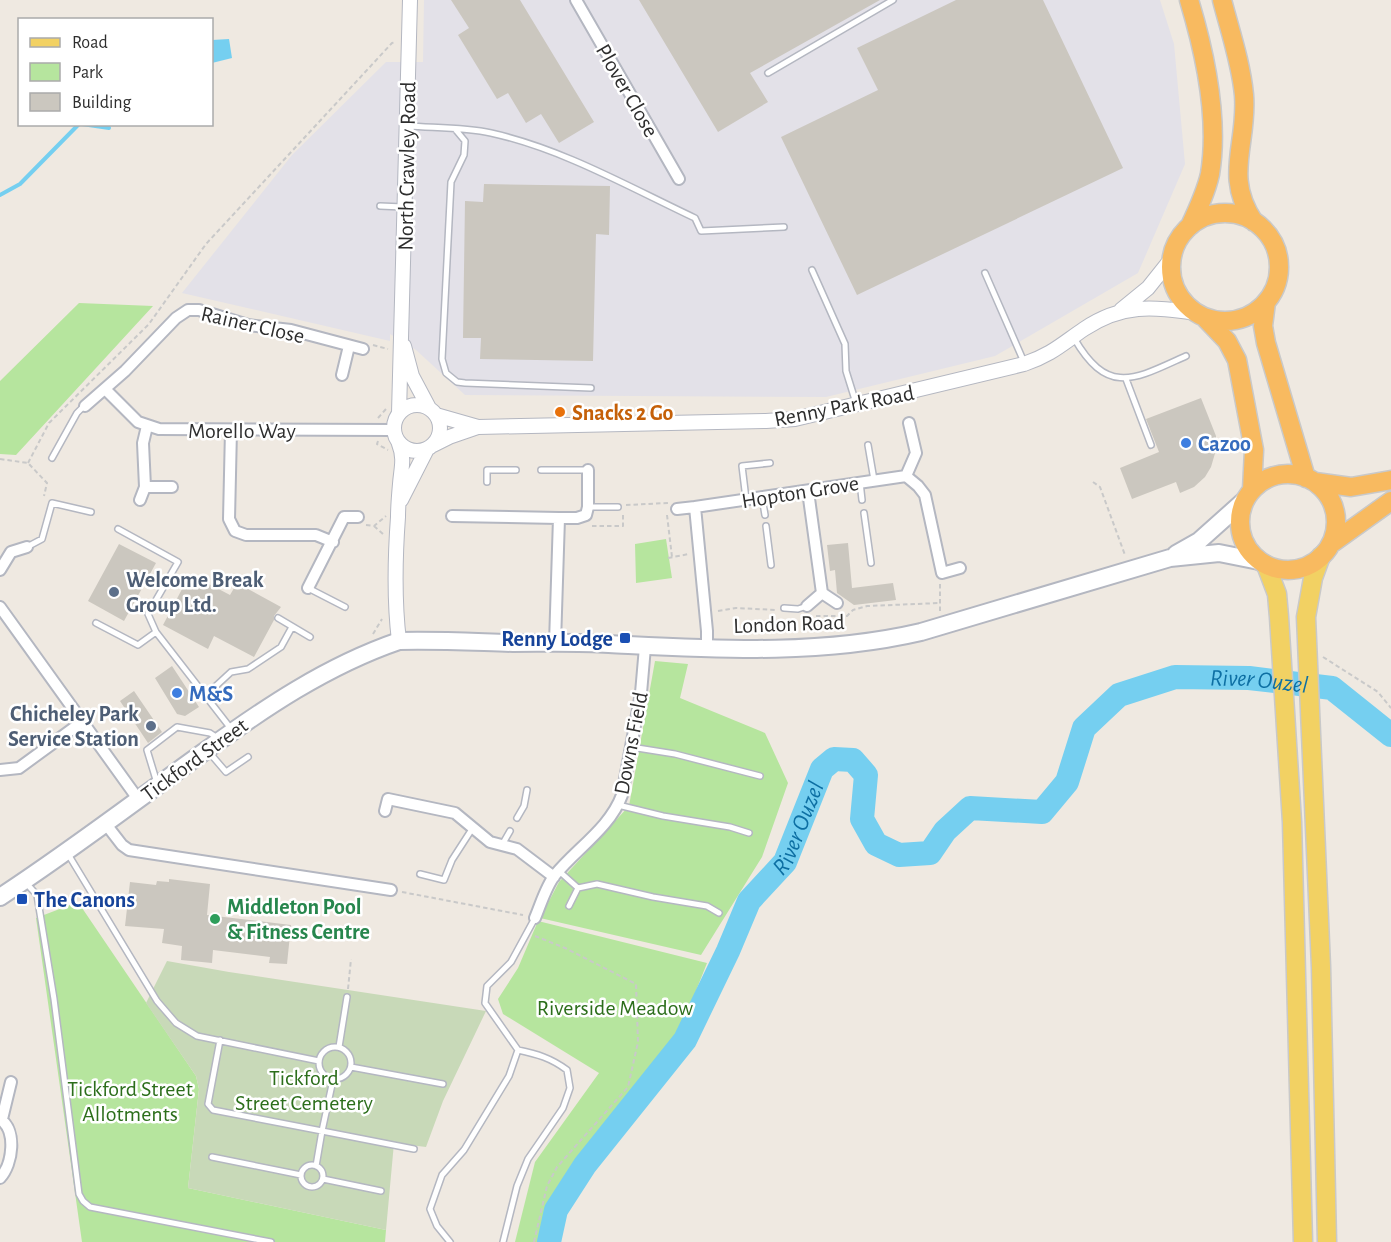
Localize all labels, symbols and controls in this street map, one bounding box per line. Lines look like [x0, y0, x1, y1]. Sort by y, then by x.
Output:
legend [18, 18, 213, 126]
text: Road [72, 34, 108, 52]
street label: Plover Close [592, 40, 662, 141]
text: Park [72, 64, 104, 82]
street label: North Crawley Road [395, 81, 419, 251]
text: Building [72, 94, 132, 112]
street label: Rainer Close [199, 302, 307, 348]
street label: Renny Park Road [772, 382, 916, 430]
place label: Snacks 2 Go [572, 402, 673, 424]
marker: Snacks 2 Go [553, 405, 567, 419]
street label: Morello Way [188, 420, 296, 442]
place label: Cazoo [1198, 433, 1251, 455]
marker: Cazoo [1179, 436, 1193, 450]
street label: Hopton Grove [740, 472, 860, 512]
place label: Welcome Break Group Ltd. [126, 569, 264, 616]
marker: Welcome Break Group Ltd. [107, 585, 121, 599]
street label: London Road [733, 611, 845, 637]
place label: Renny Lodge [501, 628, 613, 651]
marker: Renny Lodge [618, 631, 632, 645]
water label: River Ouzel [1210, 666, 1309, 698]
place label: M&S [189, 683, 233, 705]
marker: M&S [170, 686, 184, 700]
street label: Downs Field [610, 690, 652, 797]
place label: Chicheley Park Service Station [8, 703, 139, 750]
street label: Tickford Street [137, 714, 252, 806]
marker: Chicheley Park Service Station [144, 719, 158, 733]
water label: River Ouzel [768, 778, 829, 880]
place label: The Canons [34, 889, 135, 911]
marker: The Canons [15, 892, 29, 906]
place label: Middleton Pool & Fitness Centre [227, 896, 370, 943]
marker: Middleton Pool & Fitness Centre [208, 912, 222, 926]
park label: Riverside Meadow [537, 997, 693, 1019]
park label: Tickford Street Cemetery [235, 1067, 374, 1114]
park label: Tickford Street Allotments [67, 1078, 193, 1125]

